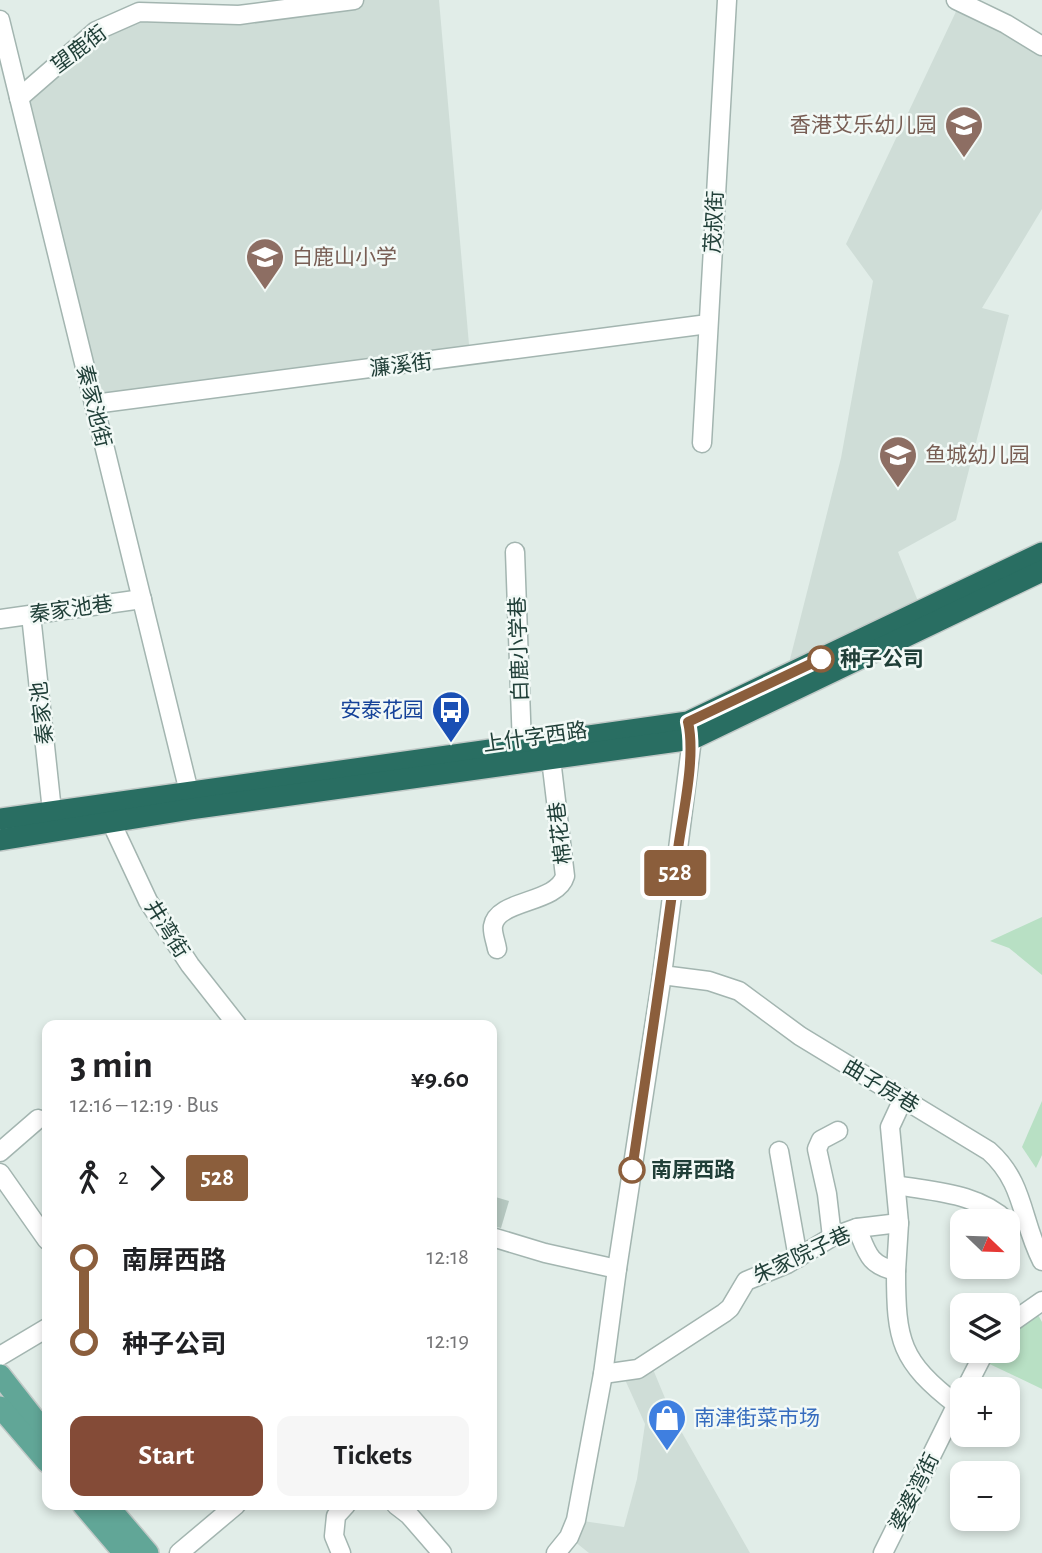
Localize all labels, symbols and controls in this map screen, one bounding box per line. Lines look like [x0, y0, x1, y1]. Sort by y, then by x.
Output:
street label: 望鹿街 [47, 21, 111, 77]
school or university icon: 香港艾乐幼儿园 [943, 104, 985, 159]
place label: 香港艾乐幼儿园 [790, 114, 937, 136]
street label: 茂叔街 [701, 190, 727, 254]
school or university icon: 白鹿山小学 [244, 236, 286, 291]
place label: 白鹿山小学 [292, 246, 397, 268]
street label: 濂溪街 [368, 350, 434, 380]
street label: 秦家池街 [73, 363, 115, 449]
school or university icon: 鱼城幼儿园 [877, 434, 919, 489]
place label: 鱼城幼儿园 [925, 444, 1030, 466]
street label: 秦家池巷 [28, 592, 114, 626]
street label: 白鹿小学巷 [506, 596, 532, 702]
marker: 种子公司 [808, 646, 834, 672]
place label: 种子公司 [840, 648, 924, 670]
street label: 秦家池 [28, 681, 56, 745]
bus stop icon: 安泰花园 [430, 689, 472, 744]
place label: 安泰花园 [340, 699, 424, 721]
street label: 上什字西路 [481, 719, 589, 755]
street label: 棉花巷 [545, 800, 575, 866]
line badge: 528 [635, 850, 715, 896]
text: 528 [658, 861, 692, 885]
street label: 井湾街 [141, 896, 193, 962]
text: 3 min [70, 1047, 153, 1085]
street label: 曲子房巷 [839, 1055, 923, 1117]
text: ¥9.60 [411, 1066, 469, 1092]
text: 12:16 – 12:19 · Bus [70, 1094, 219, 1117]
marker: 南屏西路 [619, 1157, 645, 1183]
icon: walk [70, 1159, 108, 1197]
icon: forward [138, 1159, 176, 1197]
place label: 南屏西路 [651, 1159, 735, 1181]
text: 2 [118, 1166, 128, 1189]
text: 528 [200, 1166, 234, 1190]
north arrow [950, 1209, 1020, 1279]
map controls [950, 1209, 1020, 1531]
street label: 朱家院子巷 [750, 1223, 854, 1287]
text: 12:18 [427, 1246, 469, 1269]
text: 南屏西路 [122, 1248, 226, 1274]
button: layers [950, 1293, 1020, 1363]
text: 12:19 [427, 1330, 469, 1353]
text: 种子公司 [122, 1332, 226, 1358]
button: + [950, 1377, 1020, 1447]
shop icon: 南津街菜市场 [646, 1397, 688, 1452]
place label: 南津街菜市场 [694, 1407, 820, 1429]
button: Start [70, 1416, 263, 1496]
button: Tickets [277, 1416, 469, 1496]
street label: 婆婆湾街 [885, 1450, 943, 1534]
button: − [950, 1461, 1020, 1531]

